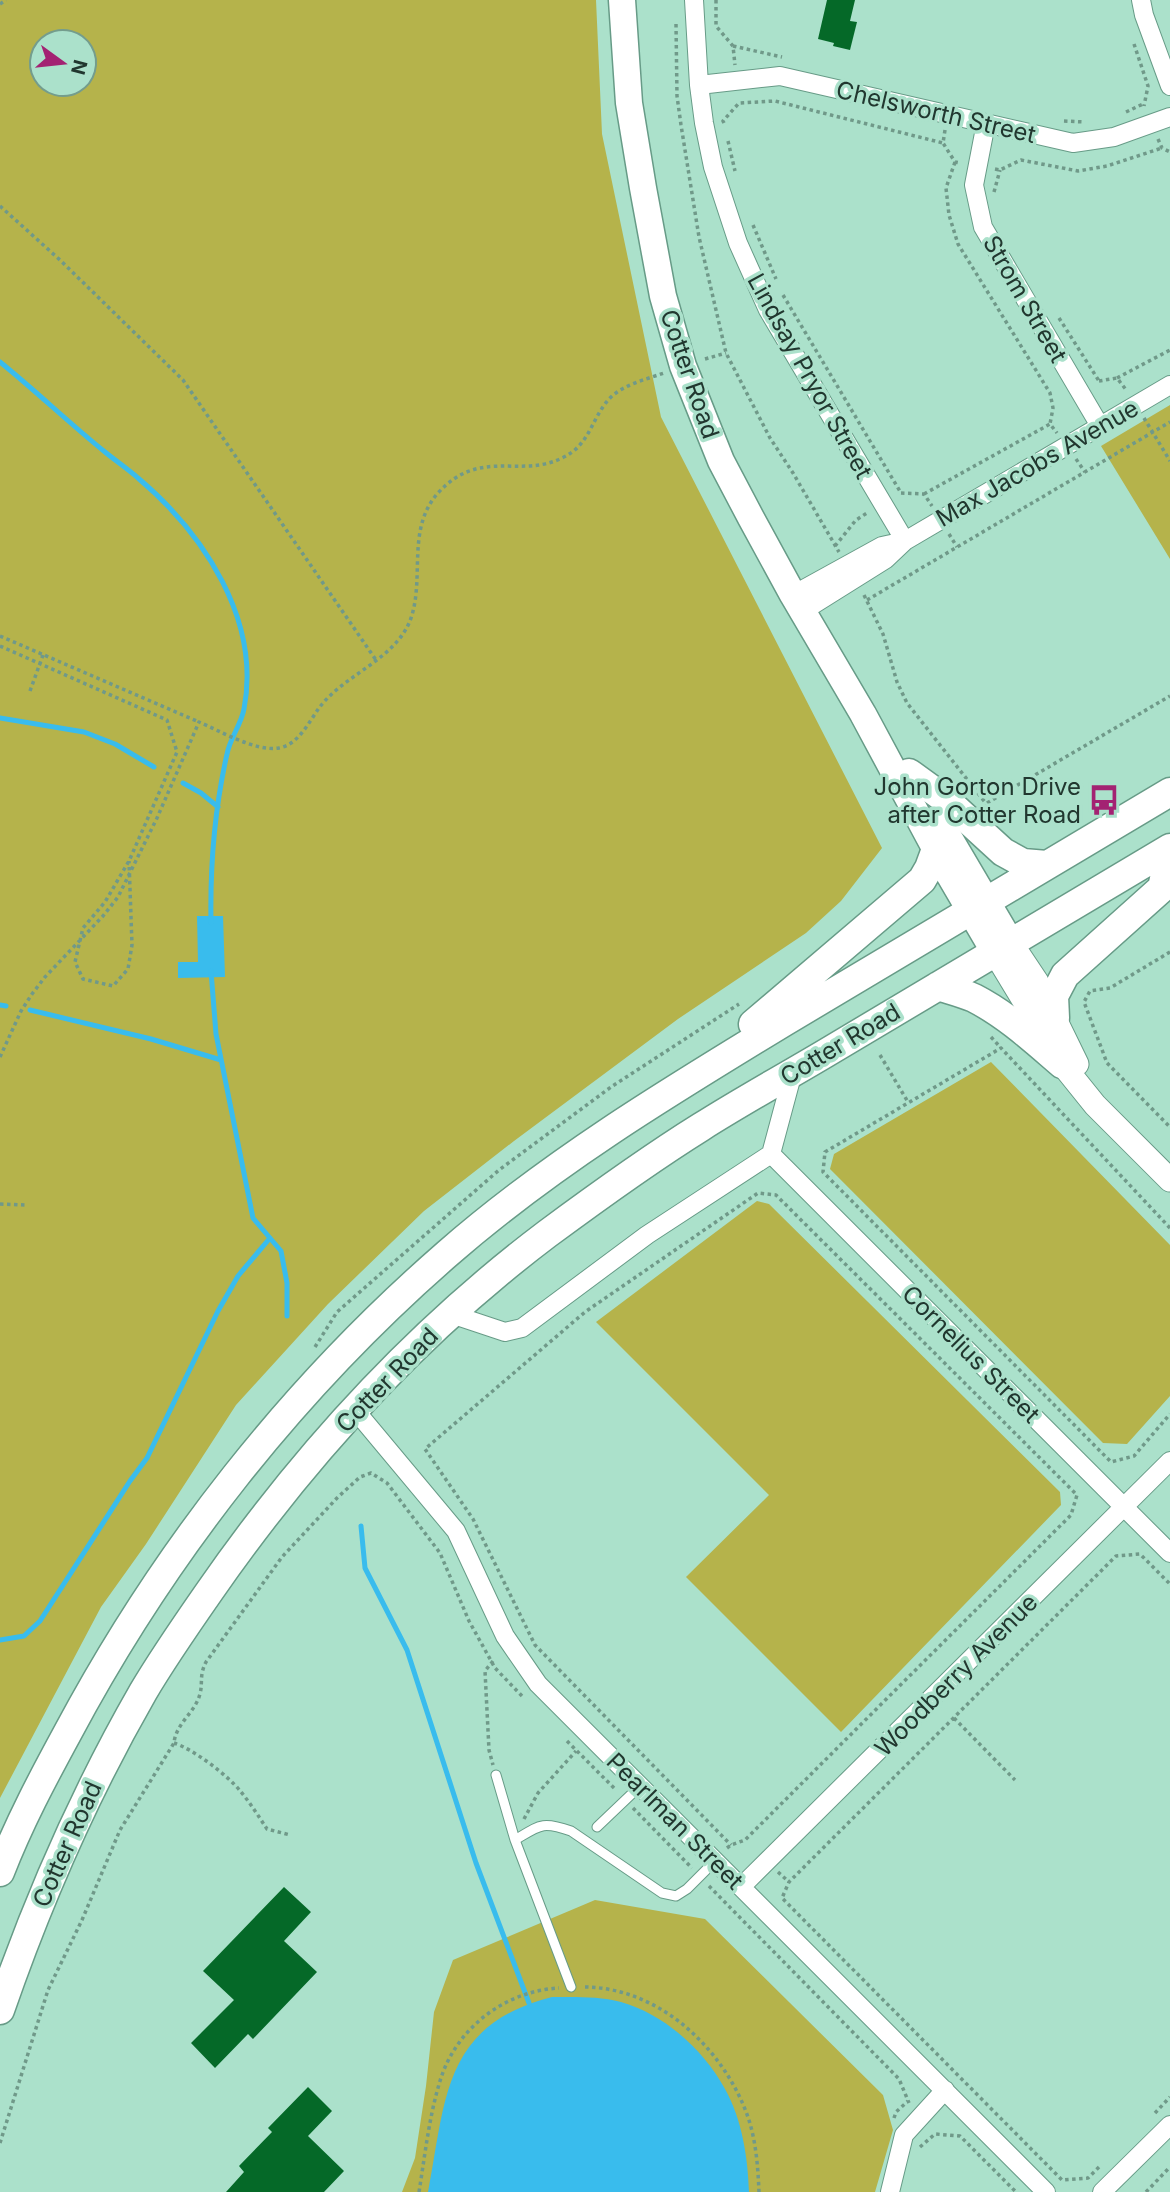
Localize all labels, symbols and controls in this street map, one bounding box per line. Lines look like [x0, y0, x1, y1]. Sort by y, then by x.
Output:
north arrow [28, 28, 98, 98]
text: N [66, 57, 92, 77]
street label: Chelsworth Street [833, 75, 1039, 149]
street label: Strom Street [977, 230, 1073, 368]
street label: Lindsay Pryor Street [742, 268, 878, 484]
street label: Cotter Road [654, 306, 726, 442]
street label: Max Jacobs Avenue [931, 393, 1143, 533]
place label: John Gorton Drive after Cotter Road [874, 772, 1081, 829]
bus stop icon: John Gorton Drive after Cotter Road [1087, 783, 1121, 817]
street label: Cotter Road [775, 997, 905, 1091]
street label: Cornelius Street [896, 1279, 1046, 1429]
street label: Cotter Road [330, 1322, 444, 1438]
street label: Woodberry Avenue [869, 1588, 1043, 1762]
street label: Pearlman Street [601, 1747, 749, 1895]
street label: Cotter Road [26, 1777, 108, 1911]

